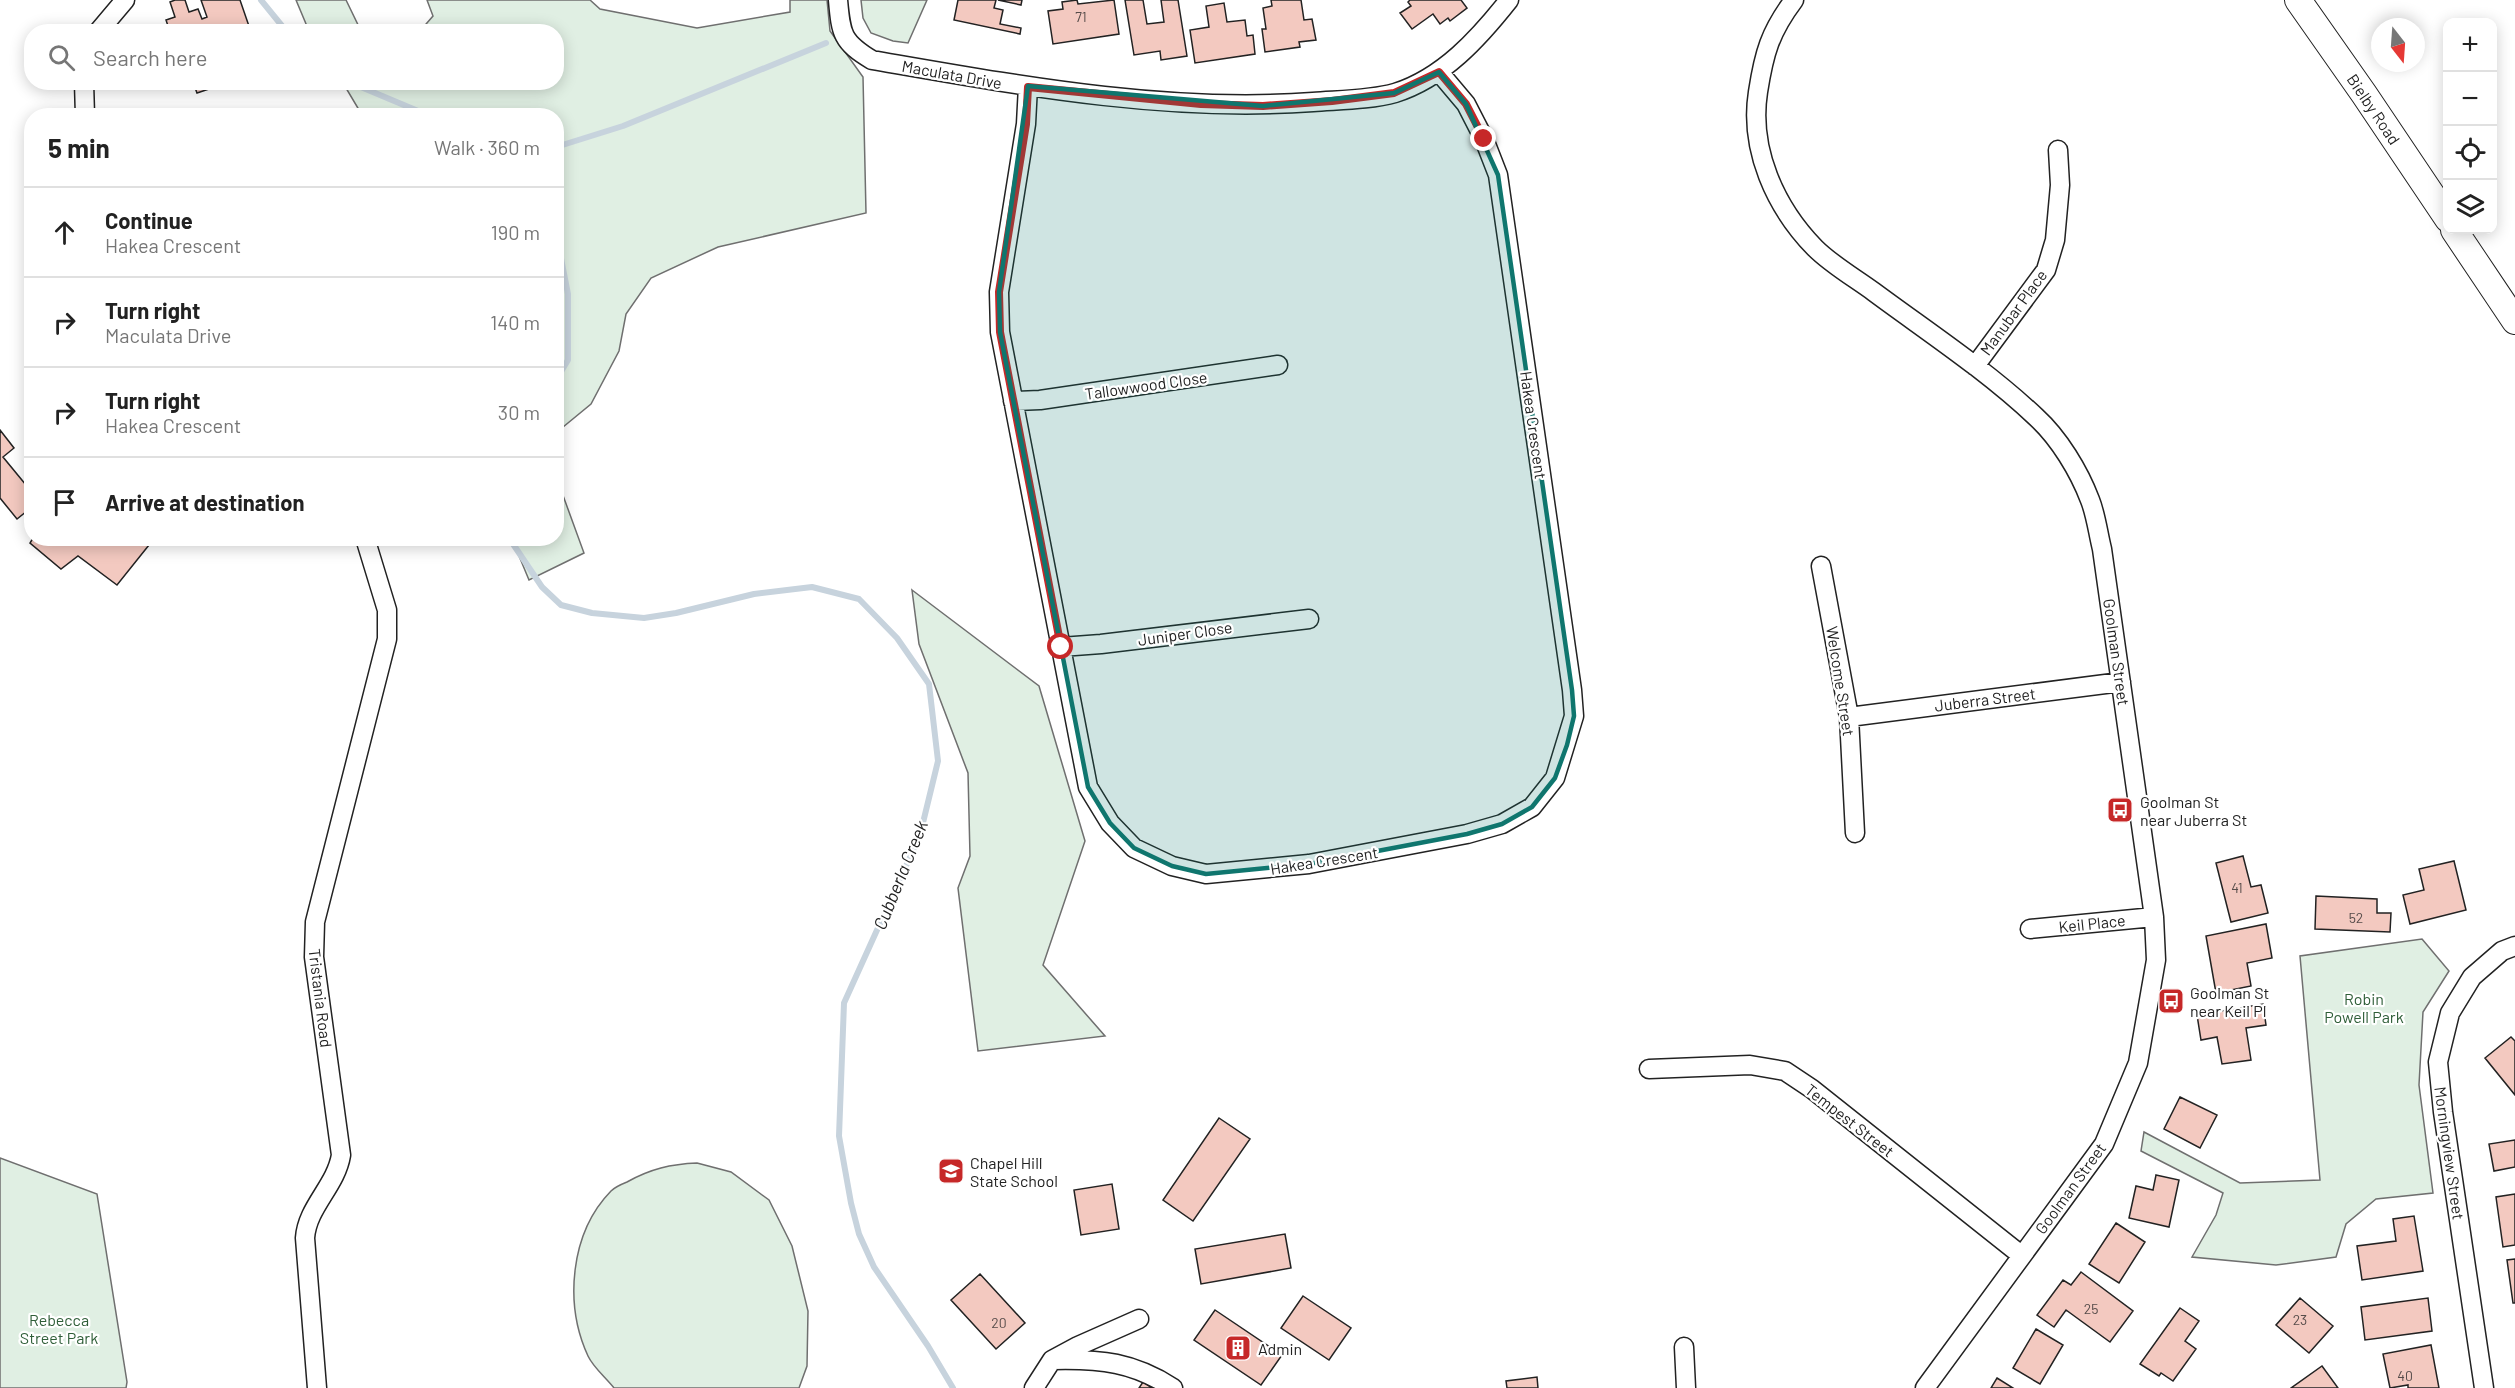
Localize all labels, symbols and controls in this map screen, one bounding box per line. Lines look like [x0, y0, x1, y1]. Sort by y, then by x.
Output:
house number: 71 [1075, 8, 1087, 25]
north arrow [2371, 18, 2425, 72]
map controls [2443, 18, 2497, 234]
button: + [2443, 18, 2497, 72]
search box [24, 24, 564, 90]
icon: search [45, 41, 78, 74]
text: Search here [93, 44, 207, 70]
street label: Maculata Drive [901, 56, 1003, 92]
street label: Bielby Road [2344, 70, 2404, 148]
button: − [2443, 72, 2497, 126]
route end [1470, 125, 1496, 151]
button: locate [2443, 126, 2497, 180]
text: 5 min [48, 132, 110, 163]
text: Walk · 360 m [434, 135, 540, 159]
button: layers [2443, 180, 2497, 234]
text: Continue [105, 207, 193, 233]
icon: ahead [48, 216, 81, 249]
text: 190 m [491, 220, 540, 244]
text: Hakea Crescent [105, 233, 241, 257]
street label: Manubar Place [1976, 266, 2050, 358]
text: Turn right [105, 297, 200, 323]
icon: right [48, 306, 81, 339]
text: 140 m [490, 310, 540, 334]
text: Maculata Drive [105, 323, 231, 347]
street label: Tallowwood Close [1084, 367, 1208, 403]
street label: Hakea Crescent [1517, 370, 1551, 480]
text: Turn right [105, 387, 200, 413]
icon: right [48, 396, 81, 429]
text: 30 m [498, 400, 540, 424]
text: Hakea Crescent [105, 413, 241, 437]
icon: arrive [48, 486, 81, 519]
text: Arrive at destination [105, 489, 304, 515]
street label: Goolman Street [2100, 597, 2134, 707]
street label: Juniper Close [1137, 617, 1233, 649]
street label: Welcome Street [1823, 625, 1859, 737]
route start [1047, 633, 1073, 659]
street label: Juberra Street [1933, 683, 2037, 715]
place label: Goolman St near Juberra St [2140, 792, 2247, 829]
bus stop icon: Goolman St near Juberra St [2105, 795, 2135, 825]
water label: Cubberla Creek [868, 817, 932, 933]
street label: Hakea Crescent [1269, 842, 1379, 878]
house number: 41 [2231, 879, 2243, 896]
house number: 52 [2349, 909, 2363, 926]
street label: Keil Place [2058, 910, 2126, 936]
street label: Tristania Road [306, 948, 336, 1048]
place label: Goolman St near Keil Pl [2190, 983, 2269, 1020]
bus stop icon: Goolman St near Keil Pl [2156, 986, 2186, 1016]
park label: Robin Powell Park [2324, 989, 2404, 1026]
street label: Tempest Street [1802, 1080, 1898, 1160]
street label: Morningview Street [2431, 1085, 2469, 1221]
street label: Goolman Street [2031, 1139, 2109, 1237]
place label: Chapel Hill State School [970, 1153, 1058, 1190]
school or university icon: Chapel Hill State School [936, 1156, 966, 1186]
house number: 25 [2084, 1300, 2098, 1317]
park label: Rebecca Street Park [20, 1310, 98, 1347]
house number: 23 [2293, 1311, 2307, 1328]
house number: 20 [991, 1314, 1007, 1331]
building icon: Admin [1223, 1333, 1253, 1363]
place label: Admin [1258, 1339, 1302, 1358]
house number: 40 [2397, 1367, 2413, 1384]

